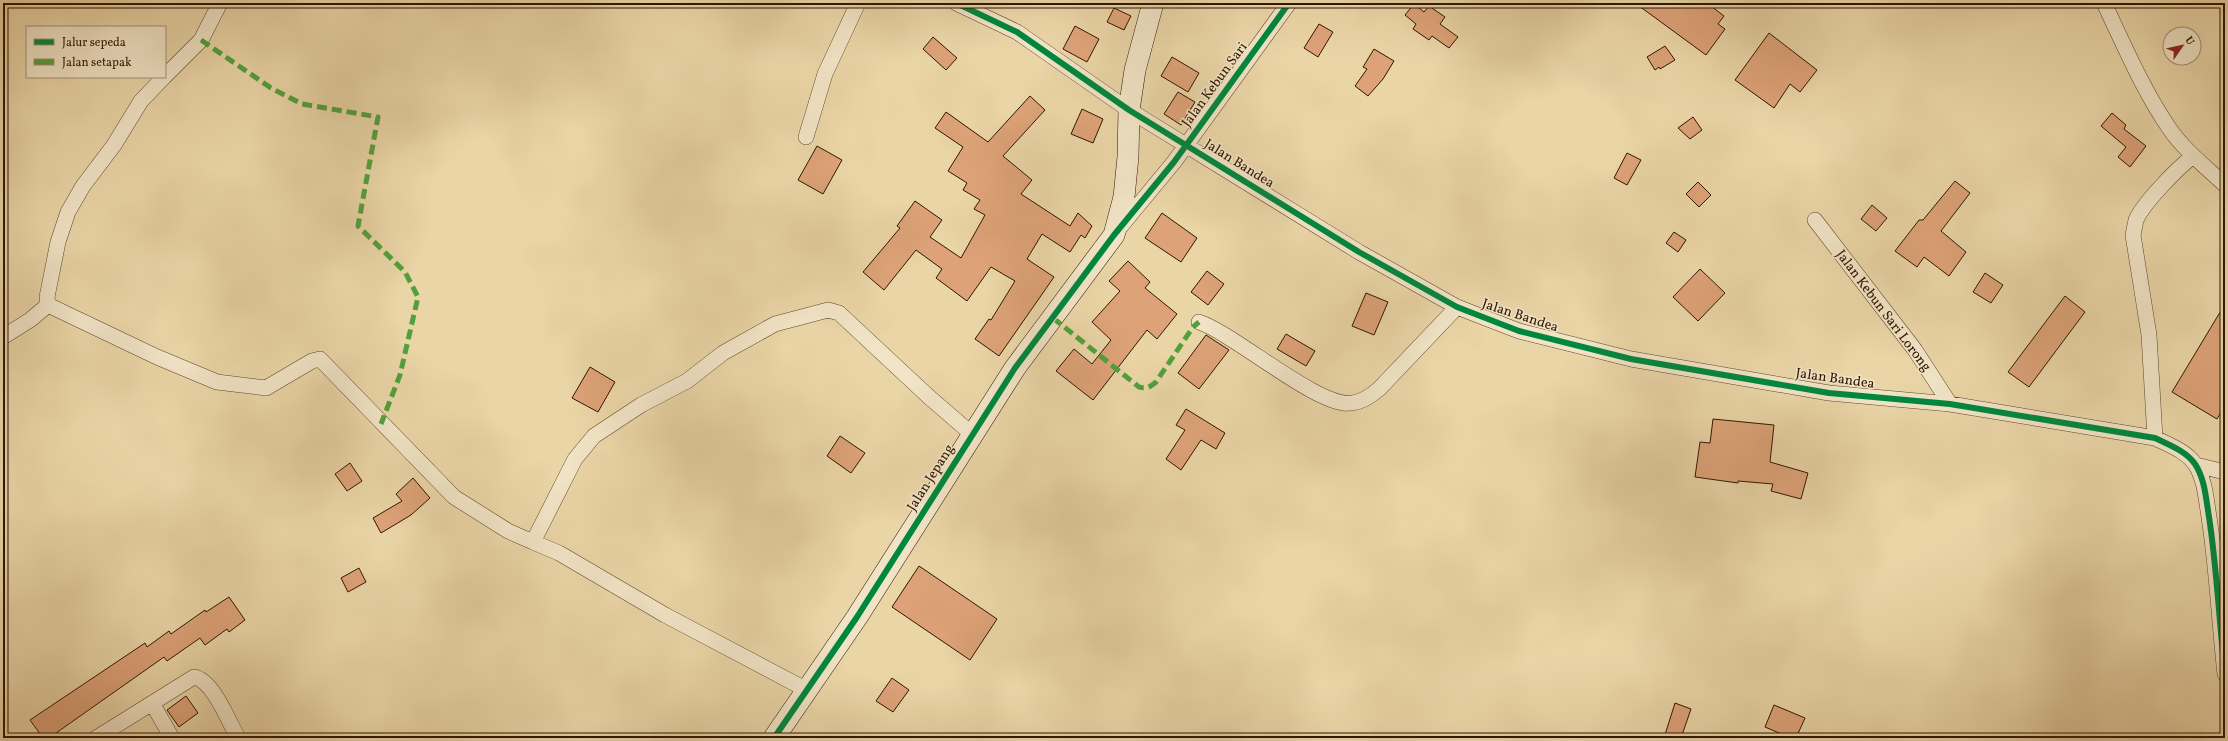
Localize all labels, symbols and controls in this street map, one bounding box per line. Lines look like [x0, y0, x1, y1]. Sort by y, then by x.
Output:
legend [26, 26, 166, 78]
north arrow [2162, 26, 2202, 66]
text: U [2181, 34, 2198, 49]
text: Jalur sepeda [62, 35, 126, 51]
street label: Jalan Kebun Sari [1178, 39, 1252, 131]
text: Jalan setapak [62, 55, 132, 71]
street label: Jalan Bandea [1200, 135, 1278, 193]
street label: Jalan Kebun Sari Lorong [1831, 246, 1935, 376]
street label: Jalan Bandea [1479, 295, 1561, 337]
street label: Jalan Bandea [1794, 364, 1876, 394]
street label: Jalan Jepang [903, 441, 959, 515]

